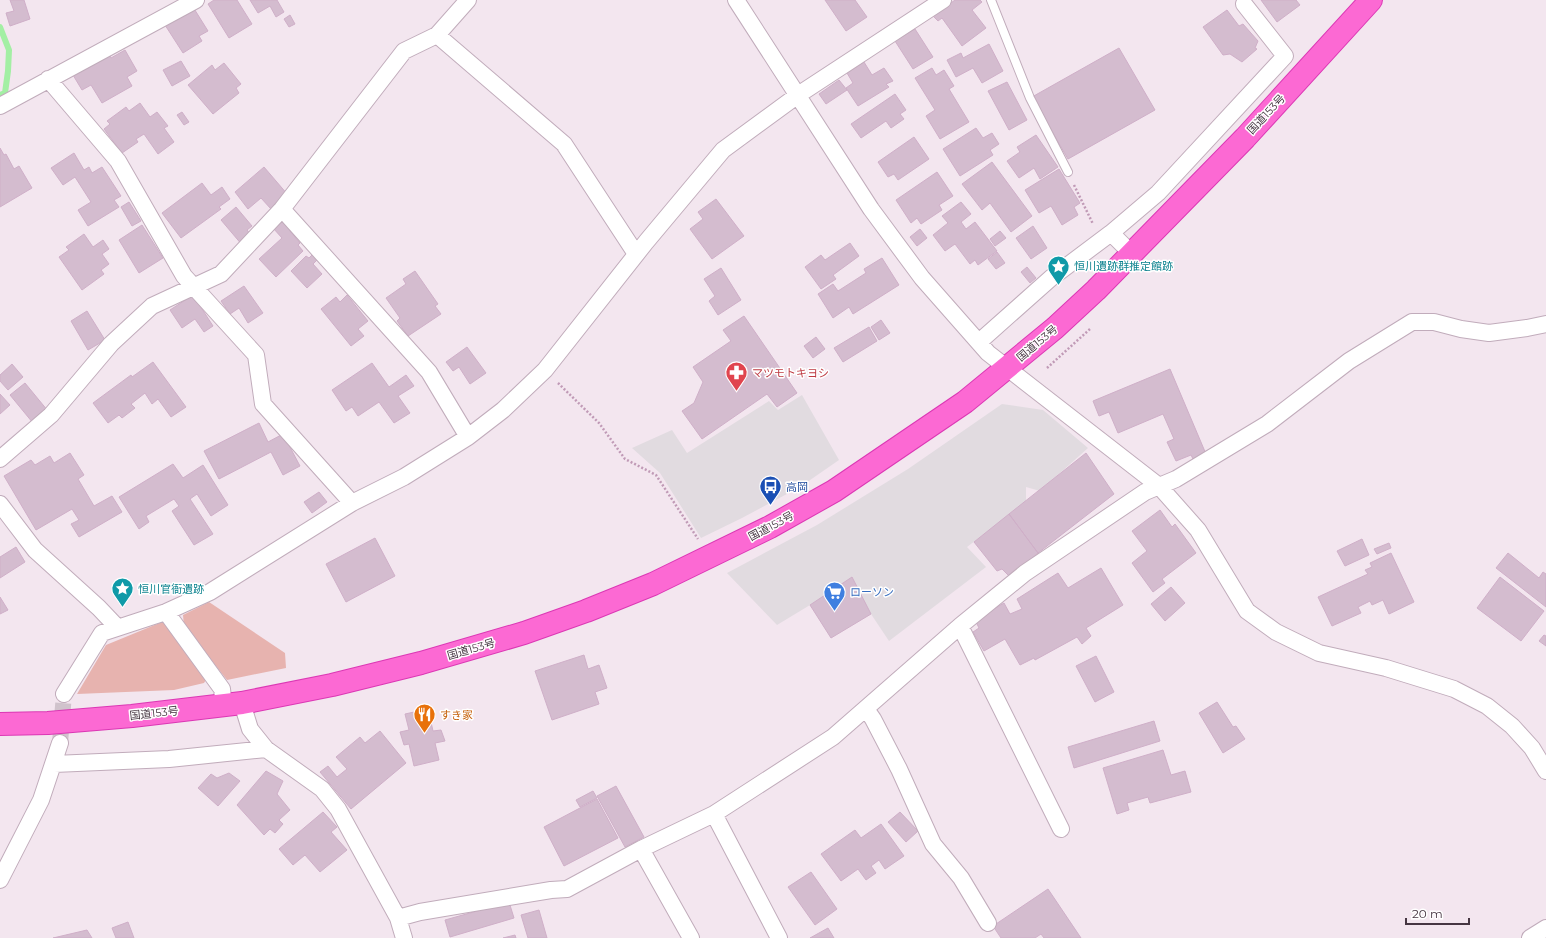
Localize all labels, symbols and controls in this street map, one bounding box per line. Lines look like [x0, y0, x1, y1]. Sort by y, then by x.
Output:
street label: 国道153号 [1244, 91, 1288, 137]
place icon: 恒川遺跡群推定館跡 [1046, 253, 1072, 286]
place label: 恒川遺跡群推定館跡 [1074, 259, 1173, 273]
street label: 国道153号 [1014, 322, 1060, 364]
pharmacy icon: マツモトキヨシ [724, 360, 750, 393]
place label: マツモトキヨシ [752, 366, 829, 380]
bus stop icon: 高岡 [757, 474, 783, 507]
place label: 高岡 [786, 480, 808, 494]
street label: 国道153号 [746, 508, 796, 544]
place icon: 恒川官衙遺跡 [110, 576, 136, 609]
supermarket icon: ローソン [822, 579, 848, 612]
place label: 恒川官衙遺跡 [138, 582, 204, 596]
place label: ローソン [850, 585, 894, 599]
street label: 国道153号 [445, 635, 497, 663]
restaurant icon: すき家 [411, 702, 437, 735]
street label: 国道153号 [129, 703, 179, 723]
place label: すき家 [440, 708, 473, 722]
scale bar [1406, 900, 1469, 926]
text: 20 m [1412, 906, 1443, 921]

